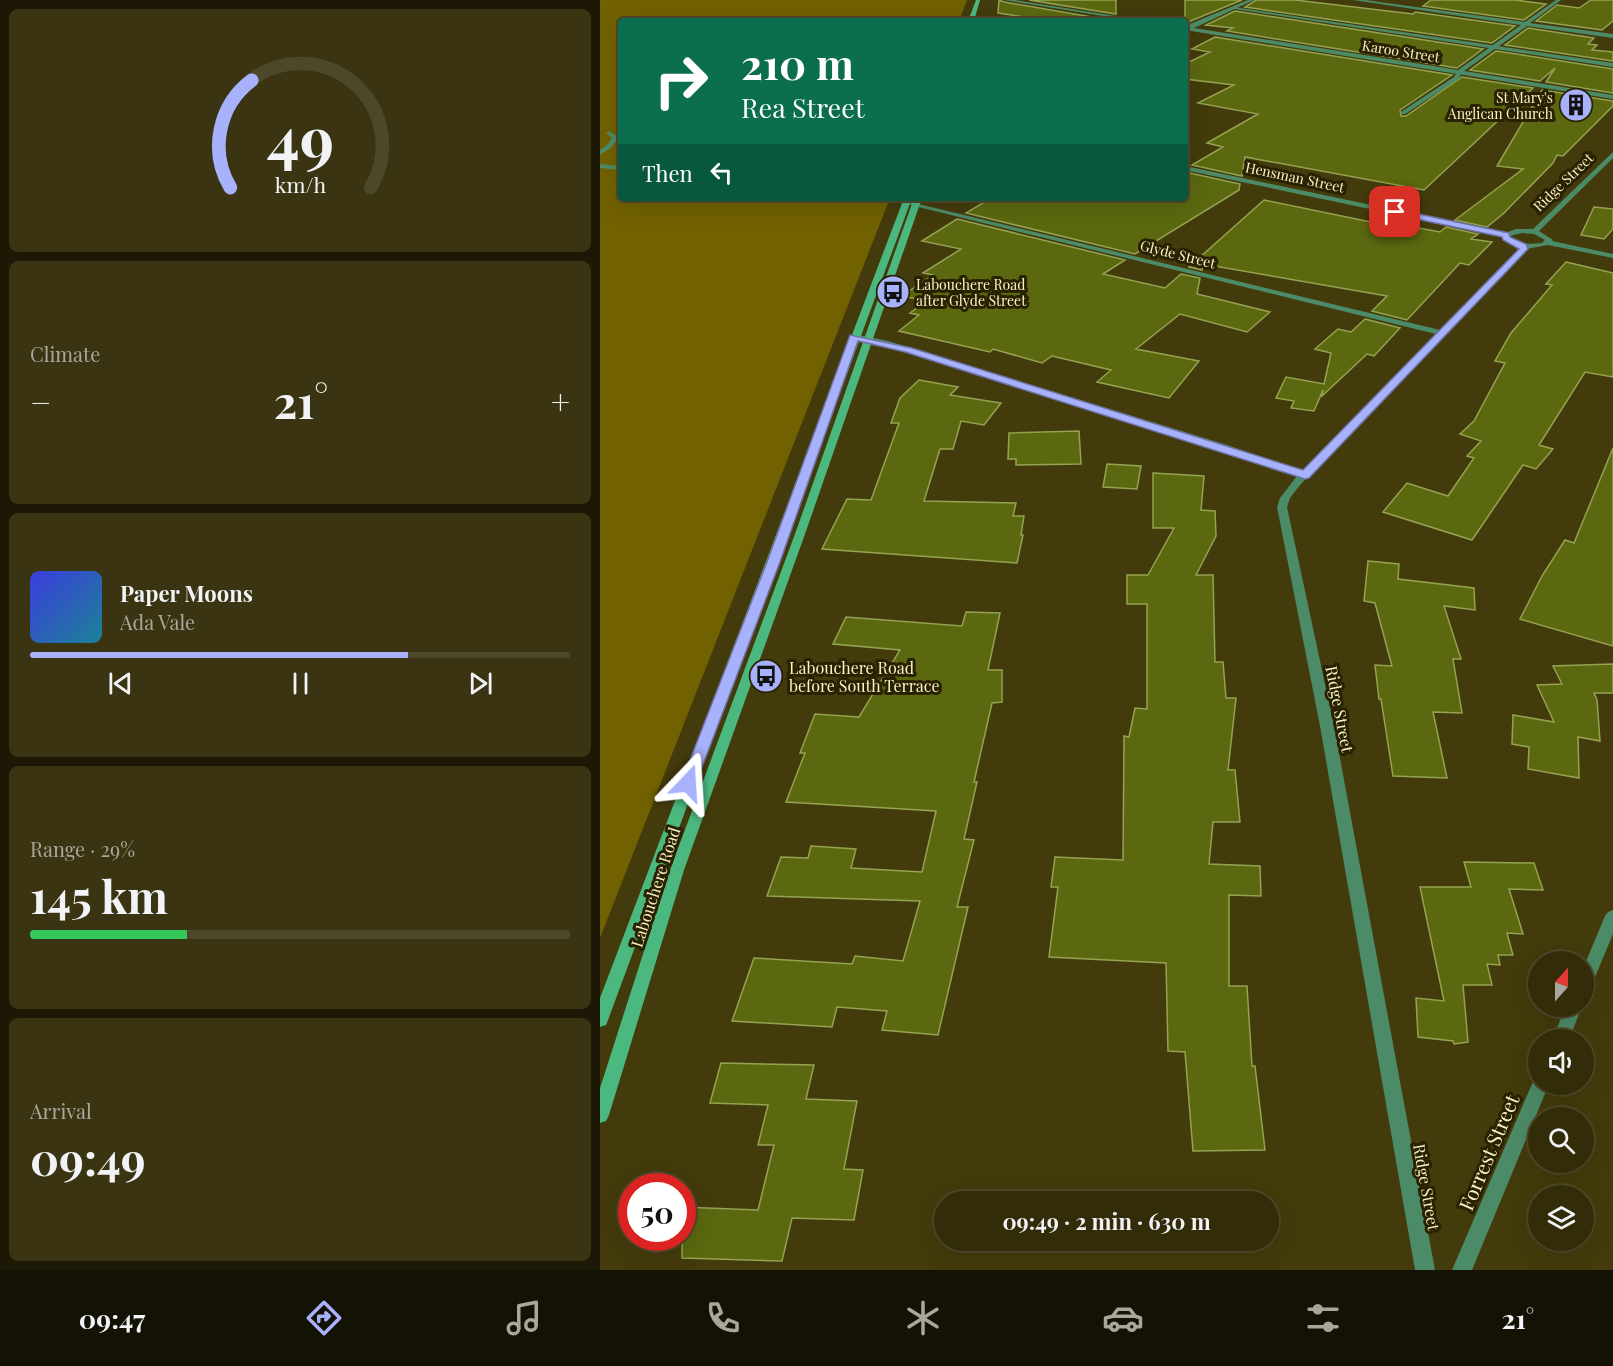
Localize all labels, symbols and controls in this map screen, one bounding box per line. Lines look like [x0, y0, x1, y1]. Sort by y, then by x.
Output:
text: 210 m [741, 35, 854, 91]
street label: Karoo Street [1361, 35, 1442, 67]
icon: right [642, 42, 720, 120]
building icon: St Mary's Anglican Church [1558, 87, 1594, 123]
place label: St Mary's Anglican Church [1447, 88, 1554, 123]
text: Rea Street [741, 89, 865, 125]
text: 49 [266, 94, 334, 178]
street label: Ridge Street [1529, 148, 1598, 215]
icon: left [705, 156, 738, 189]
street label: Hensman Street [1244, 157, 1347, 197]
text: Then [642, 158, 693, 188]
text: km/h [274, 170, 326, 198]
pin [1369, 186, 1420, 237]
icon: arrive [1378, 195, 1411, 228]
street label: Glyde Street [1138, 235, 1219, 273]
bus stop icon: Labouchere Road after Glyde Street [875, 274, 911, 310]
place label: Labouchere Road after Glyde Street [916, 275, 1027, 310]
text: Climate [30, 340, 100, 367]
text: 21° [274, 370, 328, 430]
text: − [30, 379, 51, 423]
text: + [551, 379, 570, 423]
text: Paper Moons [120, 578, 253, 608]
text: Ada Vale [120, 608, 195, 635]
place label: Labouchere Road before South Terrace [789, 657, 940, 696]
bus stop icon: Labouchere Road before South Terrace [748, 658, 784, 694]
street label: Ridge Street [1321, 664, 1359, 754]
icon: previous [104, 667, 137, 700]
icon: pause [284, 667, 317, 700]
icon: next [464, 667, 497, 700]
position arrow [656, 751, 720, 815]
street label: Labouchere Road [626, 824, 684, 950]
text: Range · 29% [30, 835, 135, 862]
text: 145 km [30, 865, 168, 925]
north arrow [1528, 951, 1594, 1017]
map controls [1528, 951, 1594, 1251]
button: sound [1528, 1029, 1594, 1095]
street label: Forrest Street [1451, 1089, 1525, 1214]
text: Arrival [30, 1097, 92, 1124]
button: search [1528, 1107, 1594, 1173]
text: 09:49 [30, 1127, 146, 1187]
street label: Ridge Street [1409, 1142, 1445, 1232]
speed limit sign: 50 [618, 1173, 696, 1251]
button: layers [1528, 1185, 1594, 1251]
text: 09:49 · 2 min · 630 m [1002, 1206, 1211, 1236]
icon: directions [303, 1297, 345, 1339]
icon: music [503, 1297, 545, 1339]
icon: phone [702, 1297, 744, 1339]
icon: climate [902, 1297, 944, 1339]
icon: car [1102, 1297, 1144, 1339]
icon: filters [1302, 1297, 1344, 1339]
text: 09:47 [79, 1300, 145, 1336]
text: 21° [1501, 1300, 1534, 1336]

